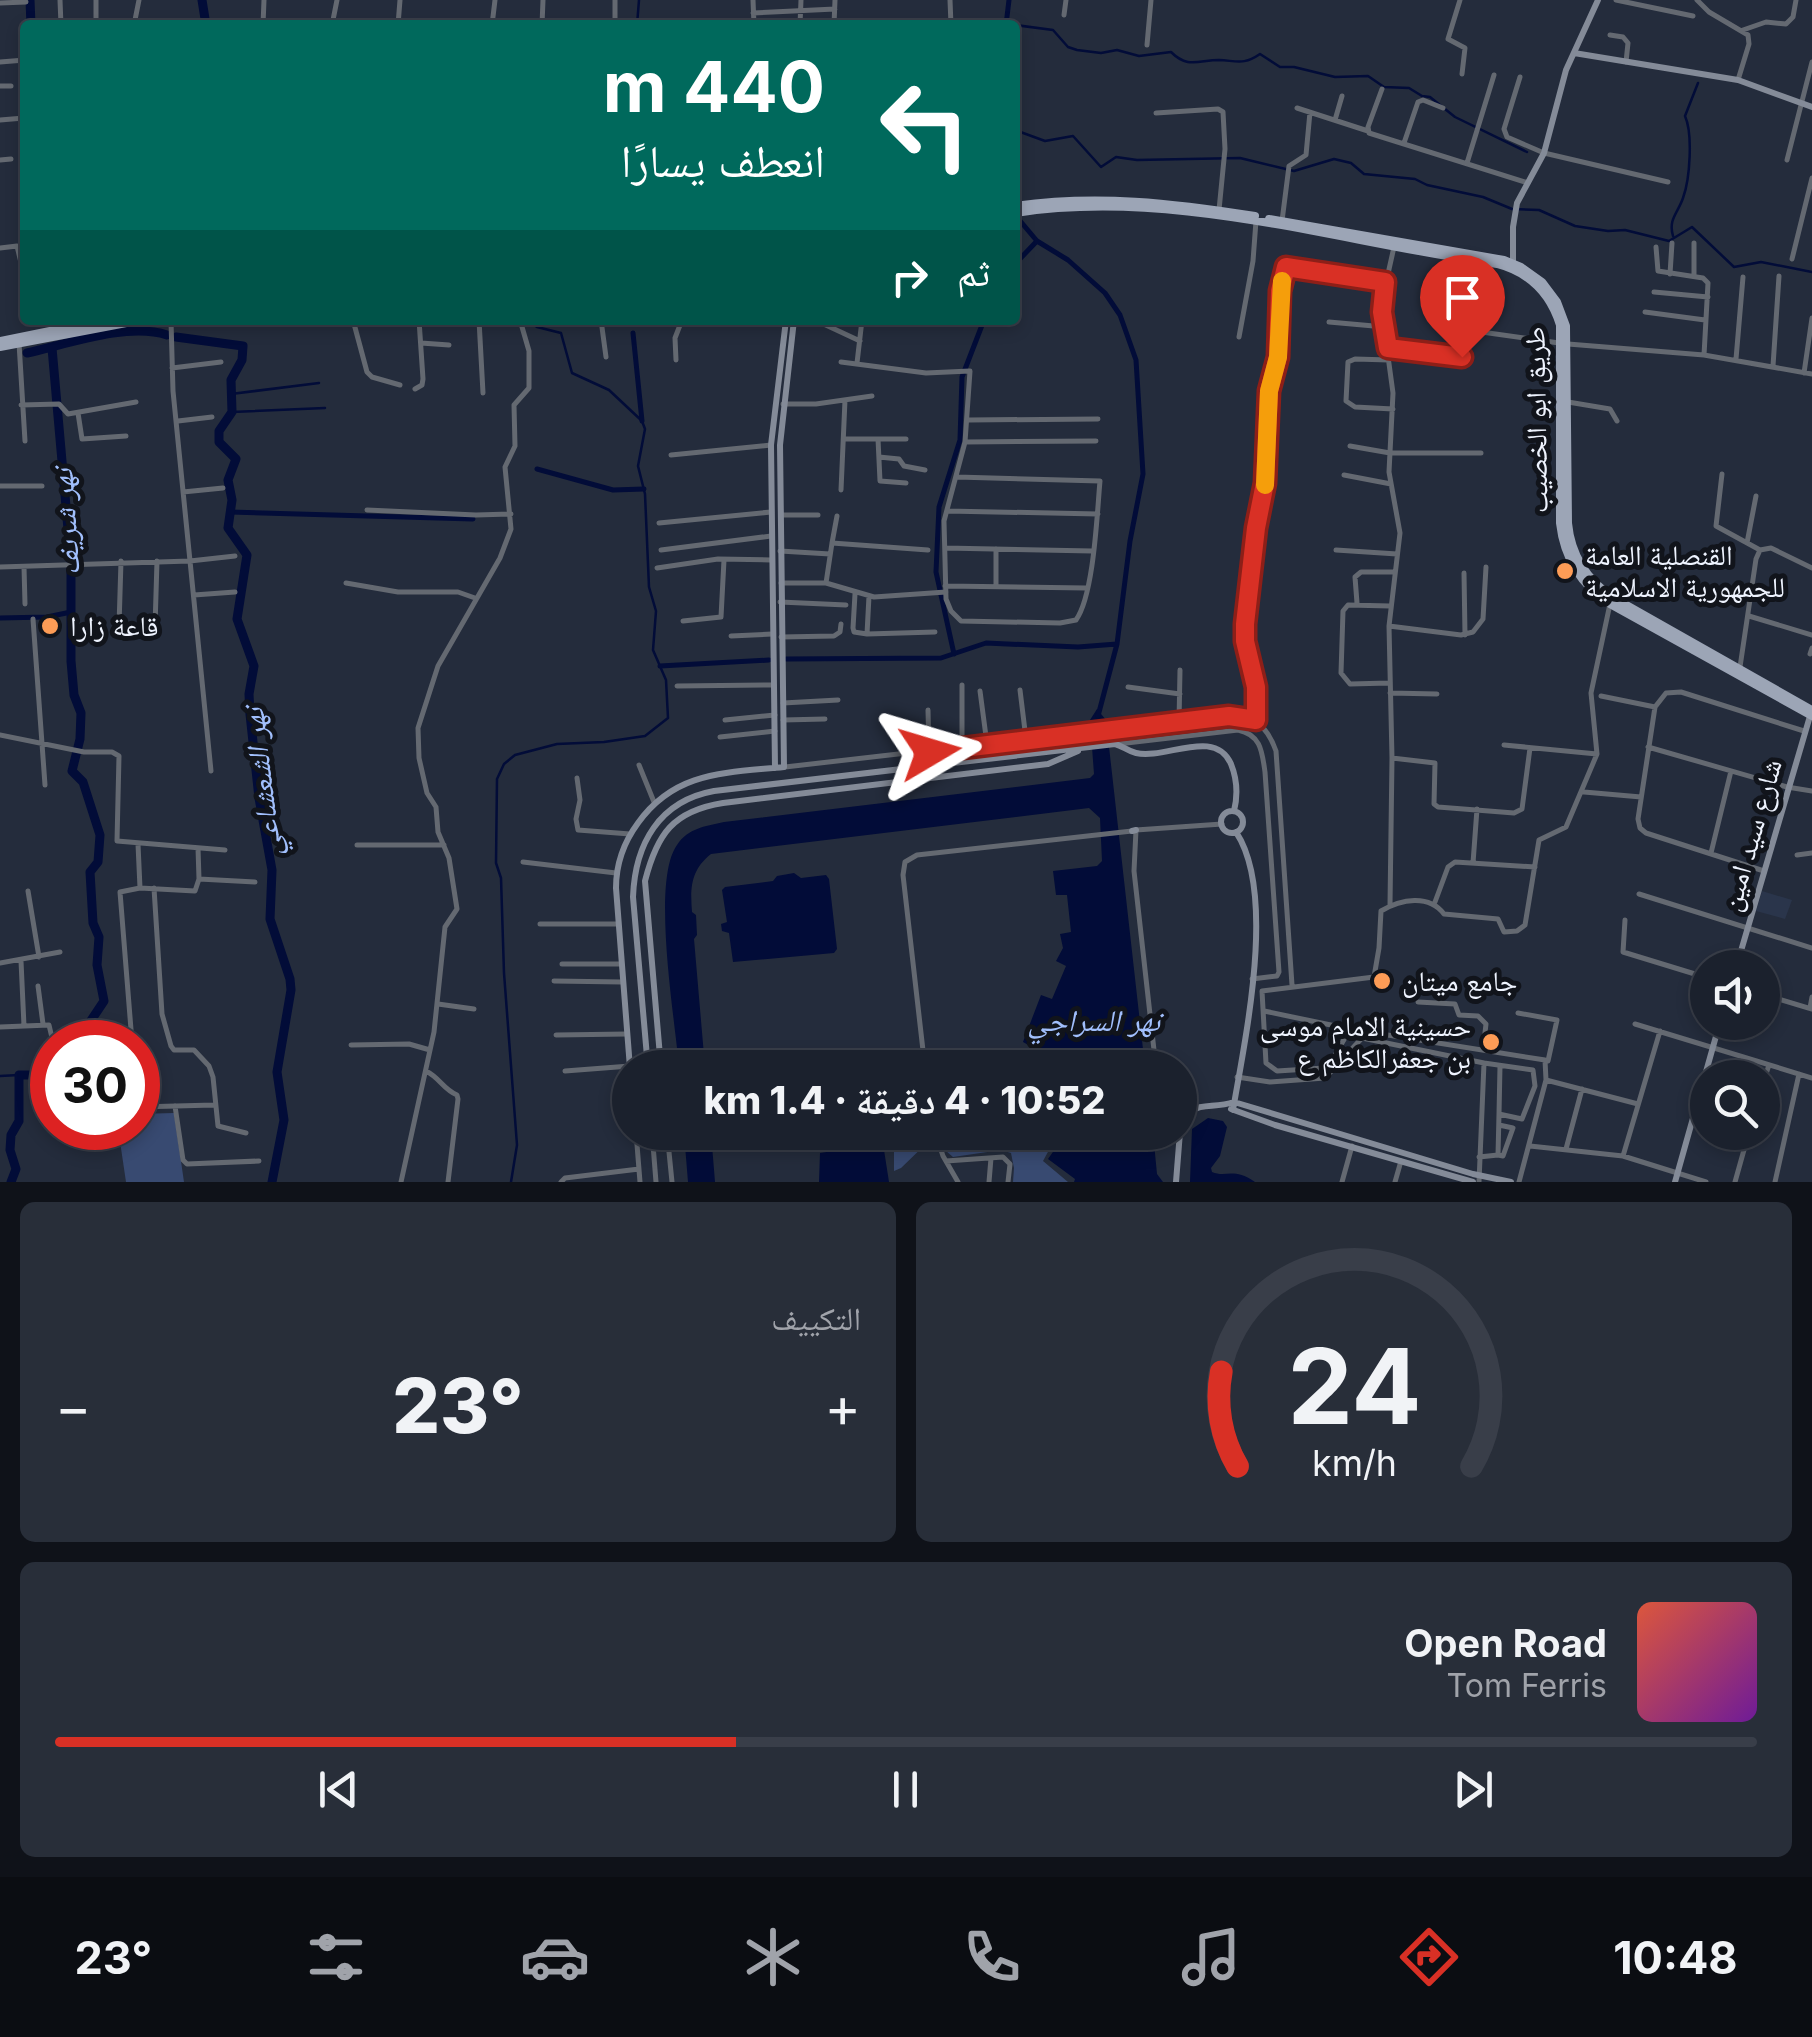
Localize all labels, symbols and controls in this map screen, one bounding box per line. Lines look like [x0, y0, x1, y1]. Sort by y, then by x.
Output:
text: 440 m [603, 44, 825, 129]
icon: left [860, 60, 990, 190]
text: انعطف يسارًا [621, 133, 825, 188]
text: ثم [957, 249, 990, 295]
icon: right [882, 250, 937, 305]
pin [1420, 255, 1505, 358]
icon: arrive [1435, 270, 1490, 325]
street label: طريق ابو الخصيب [1517, 326, 1556, 514]
water label: نهر شريف [43, 463, 87, 577]
place label: القنصلية العامة للجمهورية الاسلامية [1585, 538, 1785, 604]
marker: القنصلية العامة للجمهورية الاسلامية [1554, 560, 1576, 582]
place label: قاعة زارا [70, 609, 158, 643]
marker: قاعة زارا [39, 615, 61, 637]
water label: نهر الشعشاعي [233, 700, 295, 858]
position arrow [878, 700, 982, 804]
street label: شارع سيد امين [1713, 755, 1790, 915]
map controls [1690, 950, 1780, 1150]
button: sound [1690, 950, 1780, 1040]
place label: جامع ميتان [1402, 964, 1517, 999]
marker: جامع ميتان [1371, 970, 1393, 992]
water label: نهر السراجي [1028, 1002, 1165, 1045]
place label: حسينية الامام موسى بن جعفرالكاظم ع [1260, 1009, 1471, 1077]
speed limit sign: 30 [30, 1020, 160, 1150]
marker: حسينية الامام موسى بن جعفرالكاظم ع [1480, 1031, 1502, 1053]
button: search [1690, 1060, 1780, 1150]
text: 10:52 · 4 دقيقة · 1.4 km [703, 1077, 1106, 1123]
text: التكييف [771, 1299, 861, 1338]
text: 24 [1287, 1323, 1421, 1449]
text: 23° [392, 1360, 524, 1451]
text: − [55, 1374, 91, 1440]
text: + [825, 1374, 861, 1440]
text: km/h [1312, 1441, 1396, 1485]
text: Open Road [1404, 1620, 1607, 1666]
text: Tom Ferris [1447, 1666, 1607, 1705]
icon: previous [311, 1762, 366, 1817]
icon: pause [878, 1762, 933, 1817]
icon: next [1446, 1762, 1501, 1817]
icon: filters [301, 1922, 371, 1992]
icon: car [520, 1922, 590, 1992]
icon: climate [738, 1922, 808, 1992]
icon: phone [957, 1922, 1027, 1992]
icon: music [1176, 1922, 1246, 1992]
icon: directions [1394, 1922, 1464, 1992]
text: 23° [74, 1930, 152, 1985]
text: 10:48 [1613, 1930, 1738, 1985]

